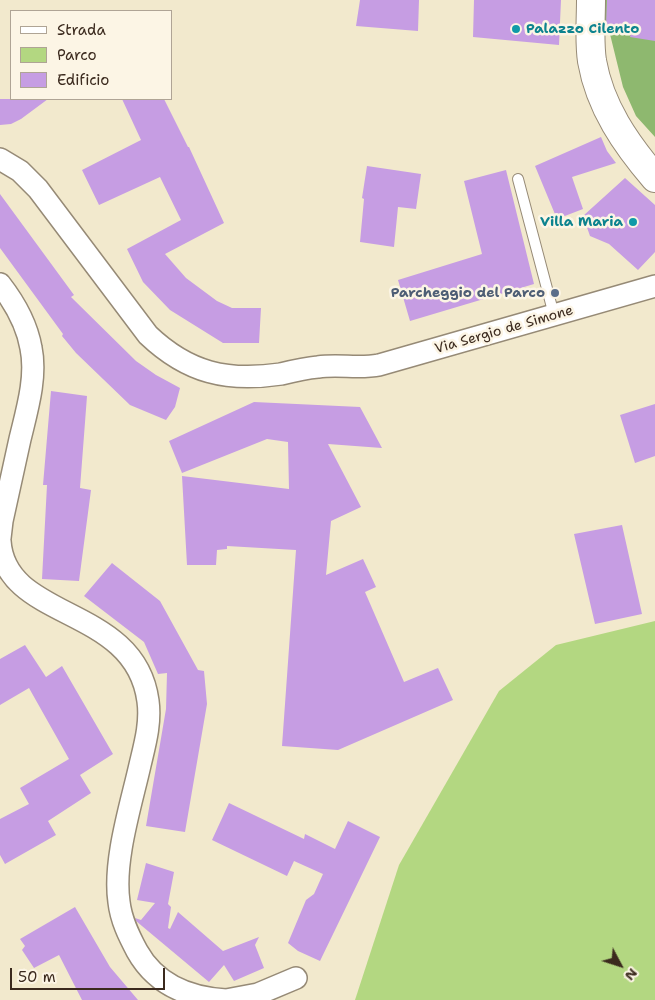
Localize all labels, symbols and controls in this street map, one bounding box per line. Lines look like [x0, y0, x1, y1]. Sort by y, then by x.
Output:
legend [10, 10, 172, 100]
text: Strada [57, 20, 106, 40]
place label: Palazzo Cilento [526, 21, 639, 37]
marker: Palazzo Cilento [510, 23, 522, 35]
text: Parco [57, 45, 97, 65]
text: Edificio [57, 70, 109, 90]
place label: Villa Maria [540, 214, 623, 230]
marker: Villa Maria [627, 216, 639, 228]
place label: Parcheggio del Parco [391, 285, 545, 301]
marker: Parcheggio del Parco [549, 287, 561, 299]
street label: Via Sergio de Simone [433, 302, 575, 358]
north arrow [595, 940, 645, 990]
scale bar [12, 958, 168, 990]
text: N [621, 965, 642, 985]
text: 50 m [18, 967, 56, 987]

